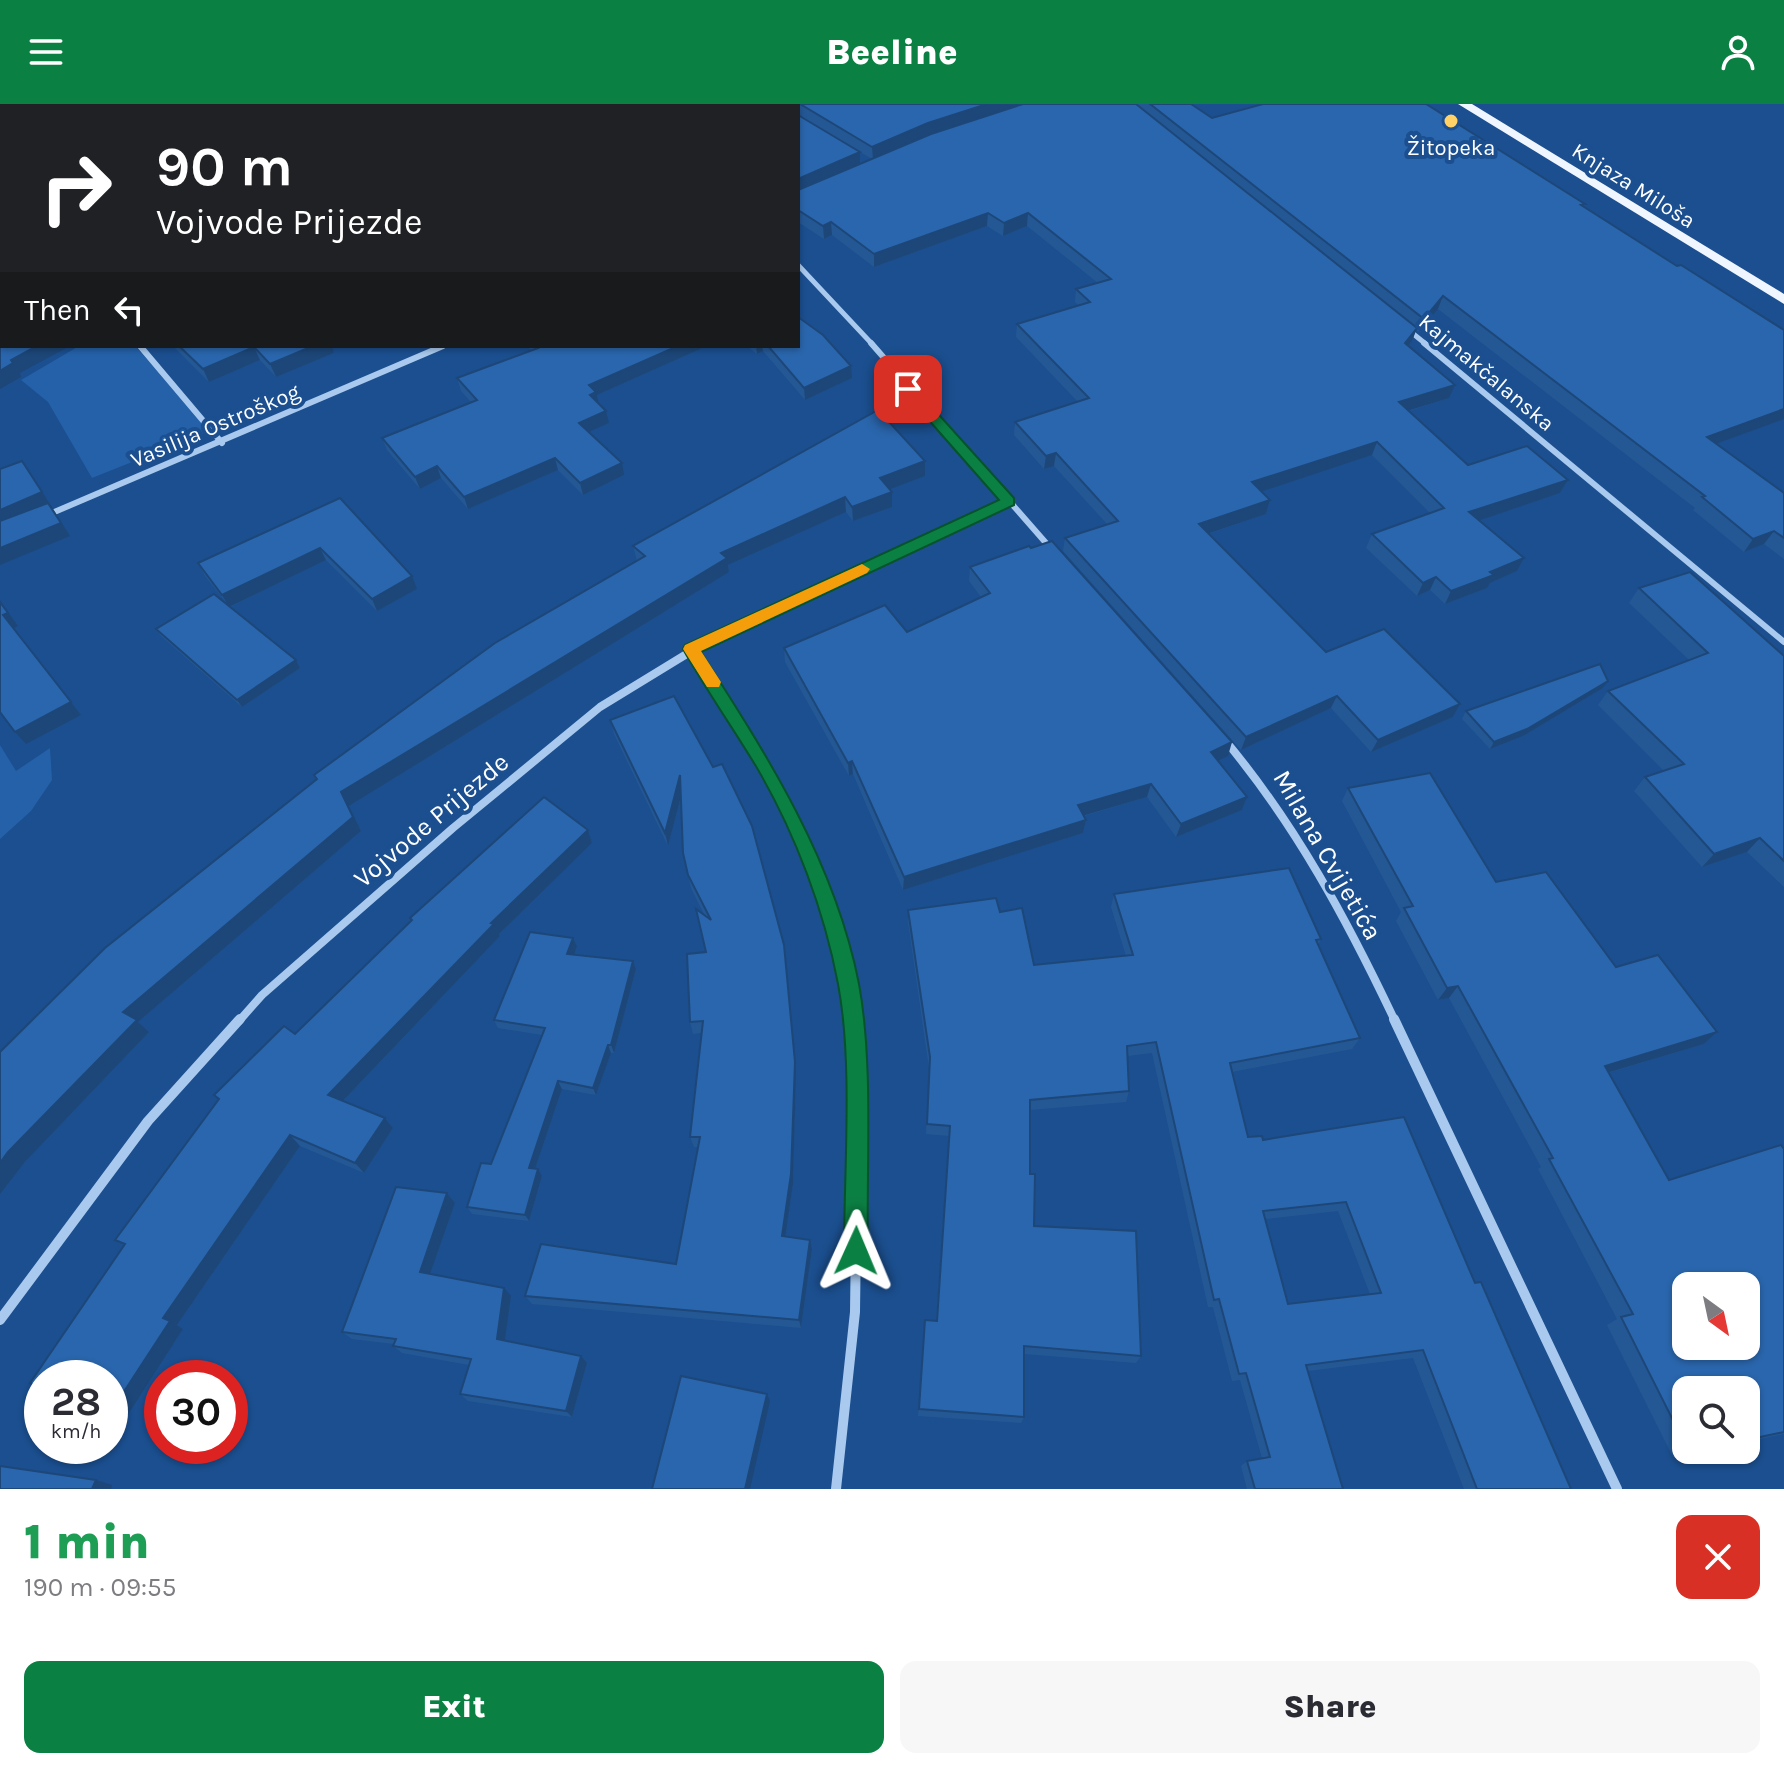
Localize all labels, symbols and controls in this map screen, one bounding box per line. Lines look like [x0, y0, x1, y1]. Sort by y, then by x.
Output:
icon: menu [24, 30, 68, 74]
icon: person [1716, 30, 1760, 74]
text: Beeline [826, 31, 958, 73]
marker: Žitopeka [1442, 112, 1460, 130]
text: 90 m [156, 134, 293, 199]
place label: Žitopeka [1407, 135, 1495, 161]
icon: right [24, 136, 128, 240]
street label: Knjaza Miloša [1567, 138, 1700, 234]
text: Vojvode Prijezde [156, 201, 423, 243]
icon: left [107, 288, 151, 332]
text: Then [24, 292, 91, 328]
street label: Kajmakčalanska [1413, 309, 1559, 437]
pin [874, 355, 942, 423]
icon: arrive [886, 367, 930, 411]
street label: Vasilija Ostroškog [127, 378, 304, 473]
street label: Vojvode Prijezde [348, 747, 515, 894]
street label: Milana Cvijetića [1266, 765, 1389, 946]
position arrow [814, 1209, 898, 1293]
north arrow [1672, 1272, 1760, 1360]
map controls [1672, 1272, 1760, 1464]
speed limit sign: 30 [144, 1360, 248, 1464]
button: search [1672, 1376, 1760, 1464]
text: 28 [51, 1378, 101, 1425]
text: km/h [51, 1420, 101, 1443]
text: 1 min [24, 1514, 150, 1570]
button: close [1676, 1515, 1760, 1599]
text: 190 m · 09:55 [24, 1572, 176, 1603]
button: Exit [24, 1661, 884, 1753]
button: Share [900, 1661, 1760, 1753]

